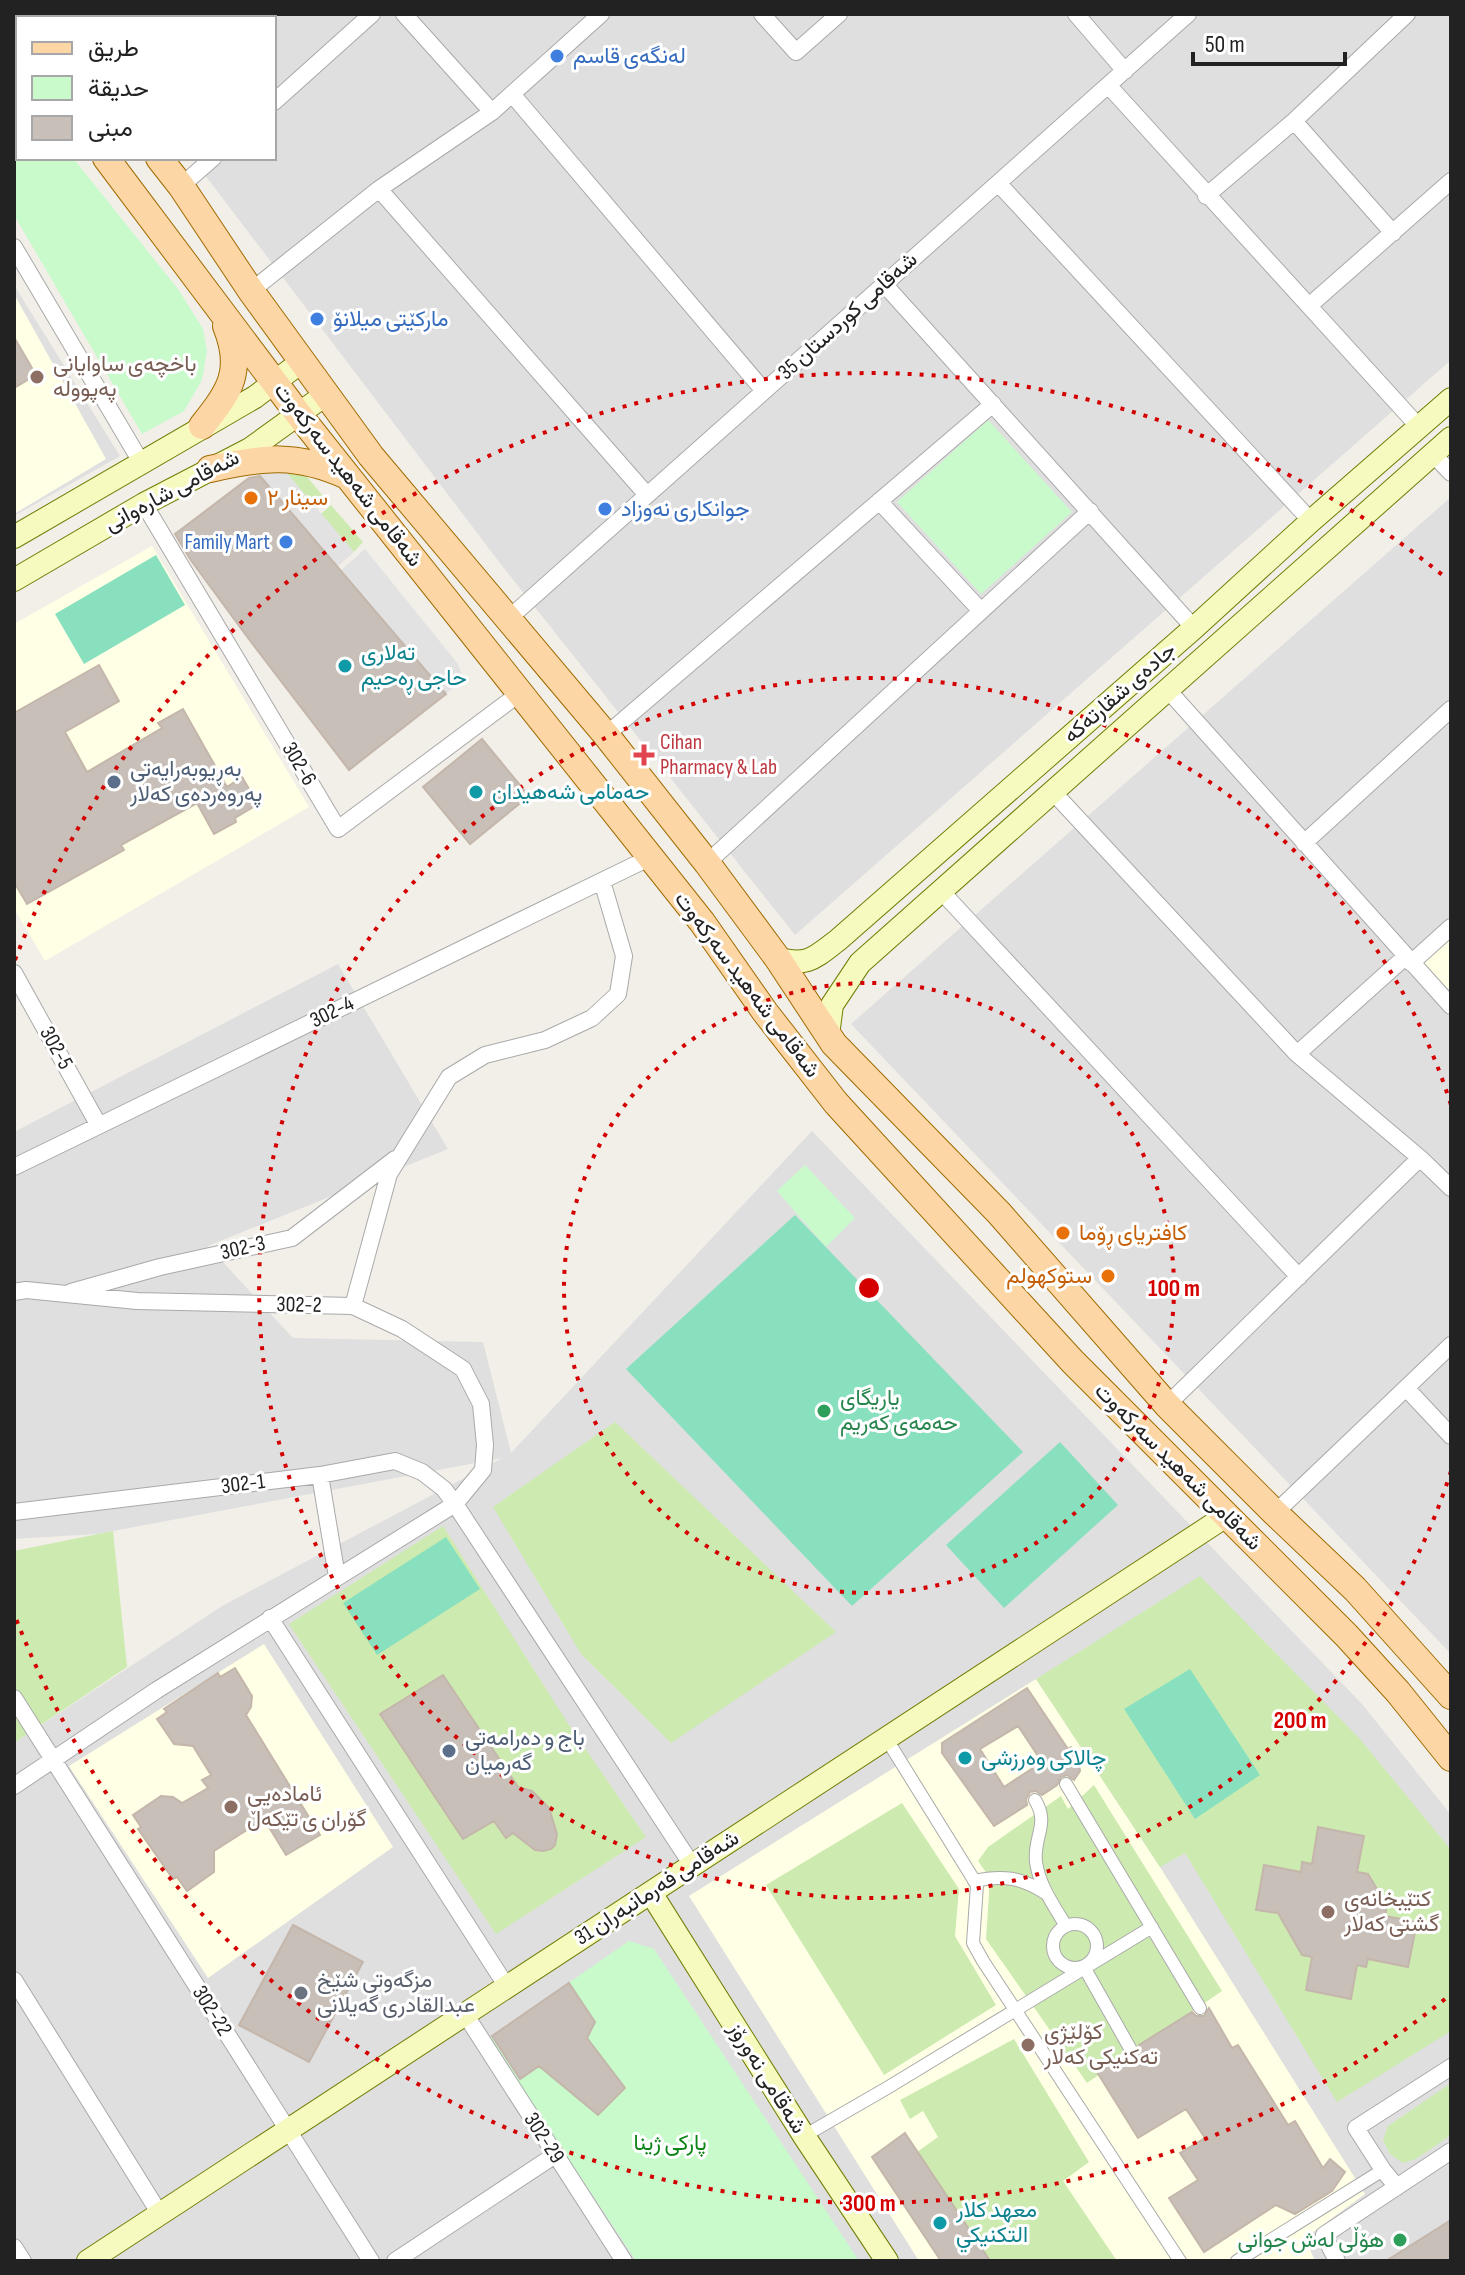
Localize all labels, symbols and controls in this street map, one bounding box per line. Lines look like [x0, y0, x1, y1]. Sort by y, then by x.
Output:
legend [16, 16, 276, 160]
scale bar [1193, 16, 1345, 66]
text: 50 m [1205, 30, 1245, 59]
text: طريق [88, 34, 139, 63]
place label: لەنگەی قاسم [573, 43, 686, 70]
marker: لەنگەی قاسم [548, 47, 566, 65]
text: حديقة [88, 74, 149, 103]
text: مبنى [88, 114, 133, 143]
street label: شەقامی کوردستان 35 [773, 246, 923, 386]
place label: مارکێتی میلانۆ [333, 306, 448, 333]
marker: مارکێتی میلانۆ [308, 310, 326, 328]
place label: باخچەی ساوایانی پەپوولە [53, 351, 197, 403]
marker: باخچەی ساوایانی پەپوولە [28, 368, 46, 386]
street label: شەقامی شەهید سەرکەوت [268, 378, 428, 572]
street label: شەقامی شارەوانی [100, 444, 244, 538]
place label: سینار ٢ [267, 485, 328, 512]
marker: سینار ٢ [242, 489, 260, 507]
place label: جوانکاری نەوزاد [621, 496, 750, 523]
marker: جوانکاری نەوزاد [596, 500, 614, 518]
place label: Family Mart [184, 529, 270, 556]
marker: Family Mart [277, 533, 295, 551]
street label: جادەی شقارتەکە [1058, 637, 1182, 749]
place label: تەلاری حاجی ڕەحیم [361, 640, 467, 695]
marker: تەلاری حاجی ڕەحیم [336, 657, 354, 675]
place label: Cihan Pharmacy & Lab [660, 729, 777, 781]
street label: 302-6 [276, 737, 322, 791]
marker: Cihan Pharmacy & Lab [635, 746, 653, 764]
place label: بەڕیوبەرایەتی پەروەردەی کەلار [129, 756, 262, 808]
marker: بەڕیوبەرایەتی پەروەردەی کەلار [105, 773, 123, 791]
place label: حەمامی شەهیدان [492, 779, 649, 806]
marker: حەمامی شەهیدان [467, 783, 485, 801]
street label: شەقامی شەهید سەرکەوت [668, 887, 826, 1083]
street label: 302-4 [306, 990, 358, 1034]
street label: 302-5 [33, 1022, 79, 1074]
place label: کافتریای ڕۆما [1079, 1220, 1188, 1250]
marker: کافتریای ڕۆما [1054, 1224, 1072, 1242]
street label: 302-3 [218, 1230, 268, 1266]
place label: ستوكهولم [1006, 1263, 1092, 1290]
marker: ستوكهولم [1099, 1267, 1117, 1285]
centre of rings [855, 1274, 883, 1302]
text: 100 m [1148, 1274, 1200, 1303]
street label: 302-2 [276, 1291, 322, 1319]
street label: شەقامی شەهید سەرکەوت [1088, 1377, 1268, 1557]
place label: یاریگای ‌حەمەی کەریم [840, 1385, 958, 1437]
marker: یاریگای ‌حەمەی کەریم [815, 1402, 833, 1420]
street label: 302-1 [220, 1468, 267, 1500]
text: 200 m [1273, 1706, 1327, 1735]
place label: باج و دەرامەتی گەرمیان [465, 1725, 585, 1777]
marker: باج و دەرامەتی گەرمیان [440, 1742, 458, 1760]
place label: چالاکی وەرزشی [981, 1745, 1106, 1772]
marker: چالاکی وەرزشی [956, 1749, 974, 1767]
place label: ئامادەیی گۆران ی تێکەڵ [247, 1781, 367, 1833]
marker: ئامادەیی گۆران ی تێکەڵ [222, 1798, 240, 1816]
street label: شەقامی فەرمانبەران 31 [570, 1825, 744, 1951]
place label: کتێبخانەی گشتی کەلار [1343, 1886, 1439, 1938]
marker: کتێبخانەی گشتی کەلار [1319, 1903, 1337, 1921]
place label: مزگەوتی شێخ عبدالقادری گەیلانی [317, 1967, 475, 2019]
street label: 302-22 [186, 1981, 238, 2041]
marker: مزگەوتی شێخ عبدالقادری گەیلانی [292, 1984, 310, 2002]
street label: شەقامی نەورۆز [721, 2016, 812, 2139]
place label: کۆلێژی تەکنیکی کەلار [1043, 2019, 1158, 2071]
marker: کۆلێژی تەکنیکی کەلار [1019, 2036, 1037, 2054]
street label: 302-29 [518, 2108, 570, 2168]
park label: پارکی ژینا [633, 2130, 707, 2157]
text: 300 m [842, 2189, 896, 2218]
place label: معهد كلار التكنيكي [955, 2197, 1037, 2253]
marker: معهد كلار التكنيكي [931, 2214, 949, 2232]
place label: هۆڵی لەش جوانی [1237, 2226, 1384, 2254]
marker: هۆڵی لەش جوانی [1391, 2231, 1409, 2249]

